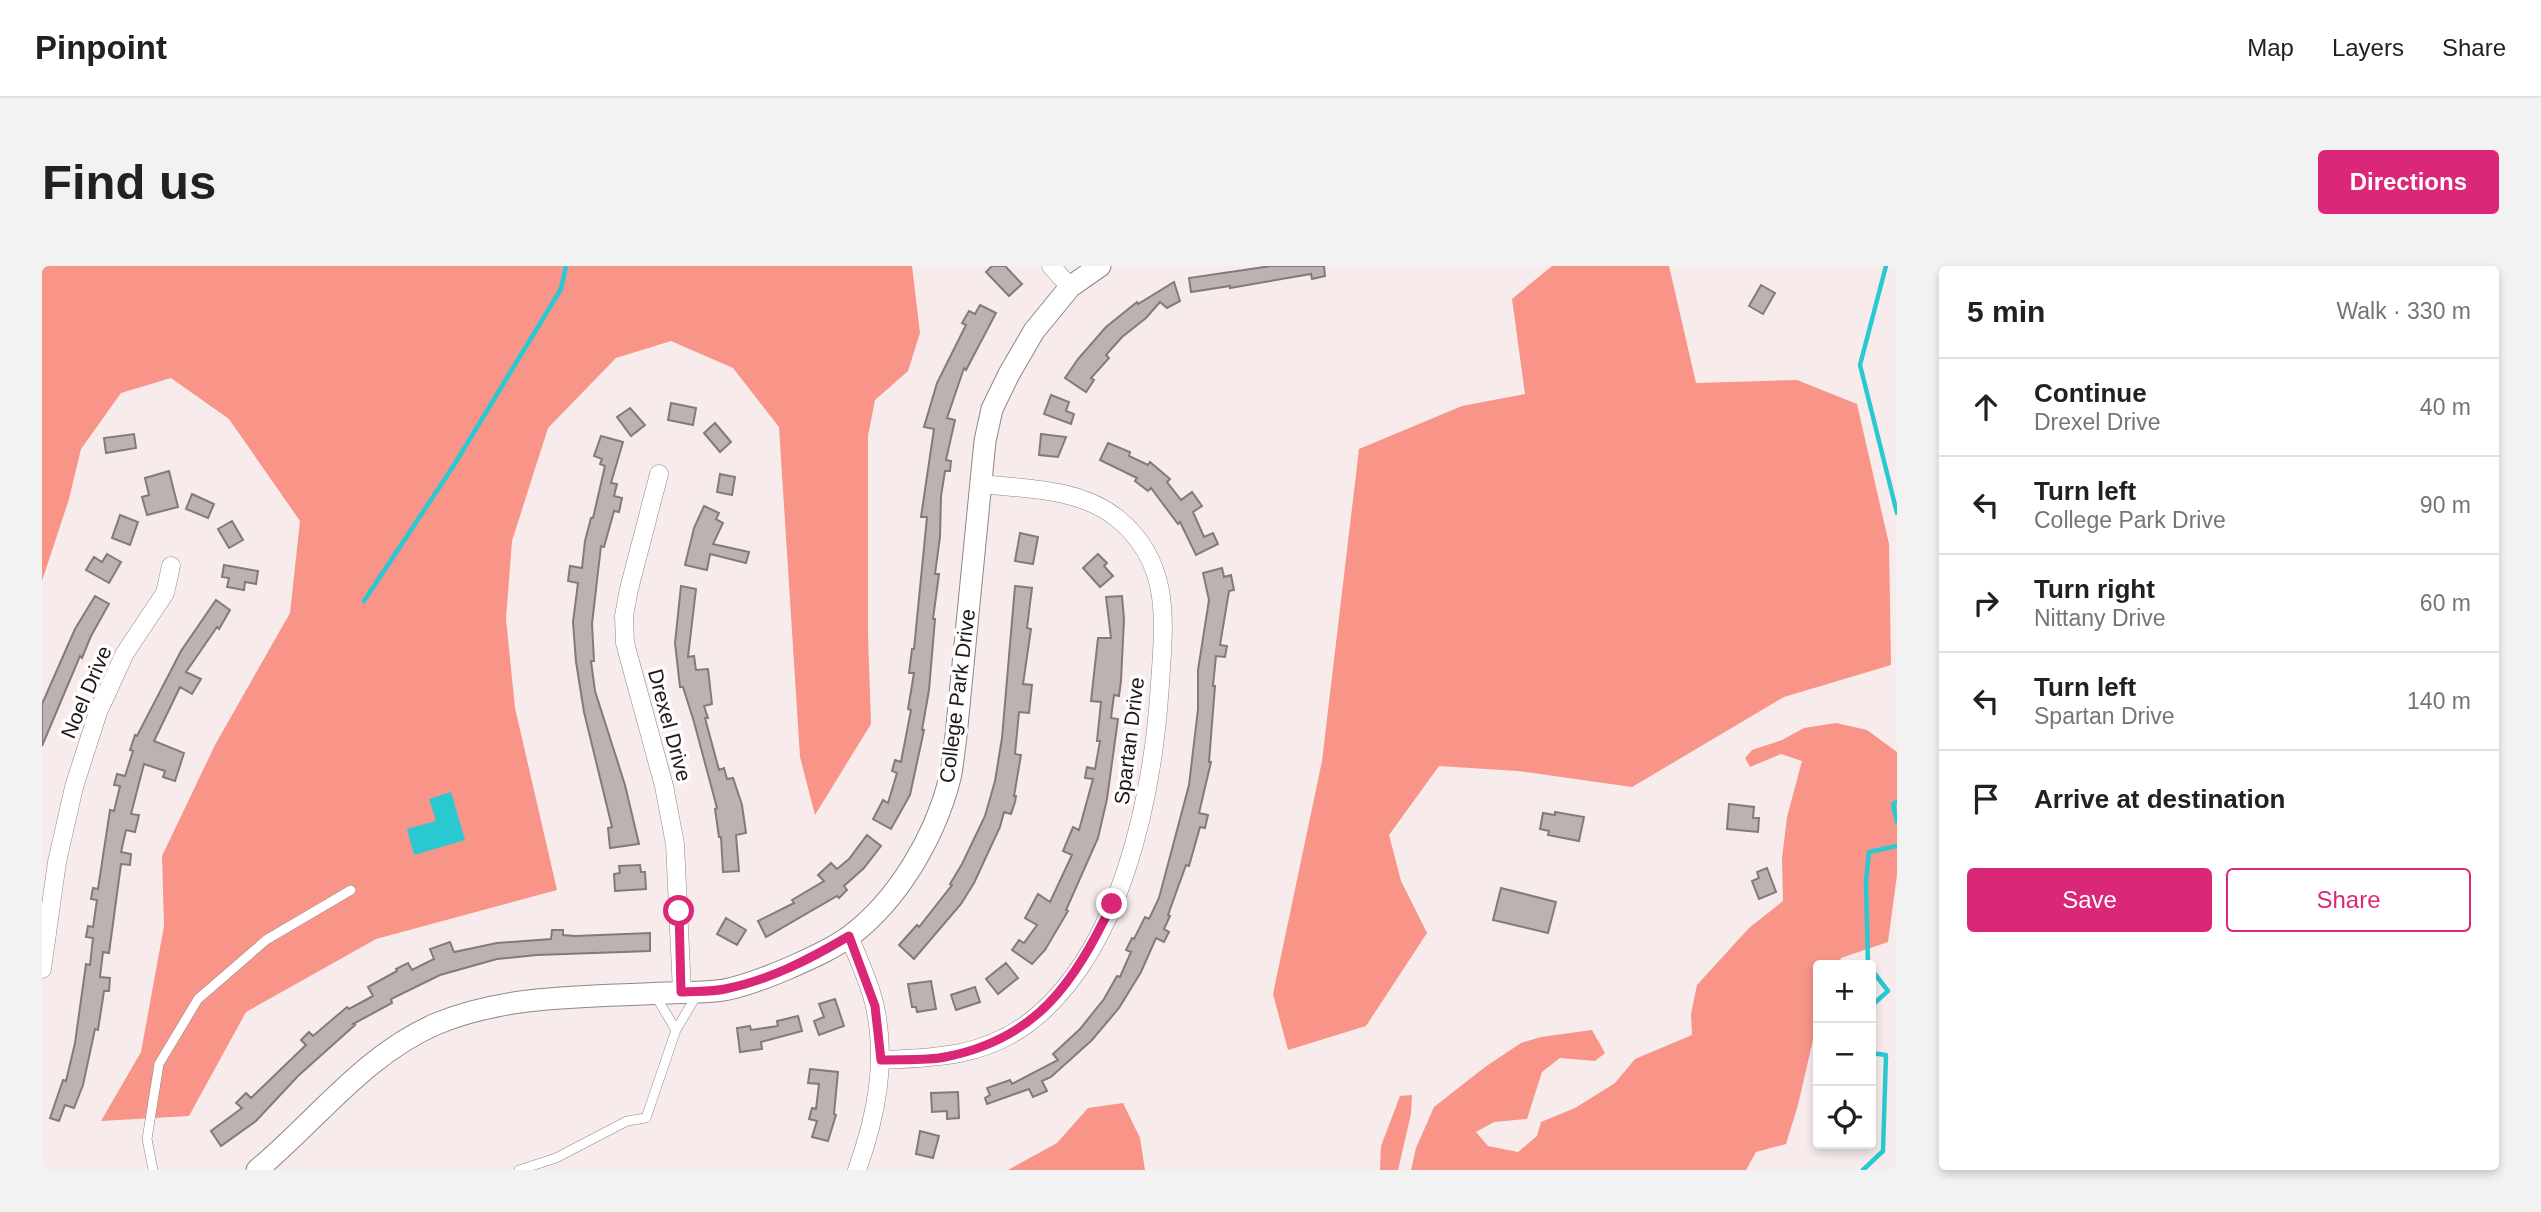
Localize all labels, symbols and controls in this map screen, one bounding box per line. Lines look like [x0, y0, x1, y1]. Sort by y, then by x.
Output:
text: Pinpoint [35, 29, 167, 66]
text: Map [2247, 34, 2294, 61]
text: Layers [2332, 34, 2404, 61]
text: Share [2442, 34, 2506, 61]
button: Directions [2318, 150, 2499, 214]
text: Find us [42, 155, 216, 209]
text: 5 min [1967, 295, 2045, 328]
text: Walk · 330 m [2336, 298, 2471, 324]
text: Continue [2034, 378, 2147, 408]
icon: ahead [1967, 388, 2005, 426]
text: 40 m [2420, 394, 2471, 420]
text: Drexel Drive [2034, 409, 2161, 435]
text: Turn left [2034, 476, 2136, 506]
icon: left [1967, 486, 2005, 524]
text: 90 m [2420, 492, 2471, 518]
text: College Park Drive [2034, 507, 2226, 533]
text: Turn right [2034, 574, 2155, 604]
icon: right [1967, 584, 2005, 622]
text: 60 m [2420, 590, 2471, 616]
text: Nittany Drive [2034, 605, 2166, 631]
street label: College Park Drive [935, 608, 979, 784]
street label: Noel Drive [56, 642, 116, 742]
street label: Drexel Drive [644, 666, 696, 784]
text: Turn left [2034, 672, 2136, 702]
street label: Spartan Drive [1110, 676, 1148, 806]
icon: left [1967, 682, 2005, 720]
text: 140 m [2407, 688, 2471, 714]
text: Spartan Drive [2034, 703, 2175, 729]
icon: arrive [1967, 780, 2005, 818]
text: Arrive at destination [2034, 784, 2285, 814]
button: Save [1967, 868, 2212, 932]
button: Share [2226, 868, 2471, 932]
route end [1096, 888, 1127, 919]
route start [663, 895, 694, 926]
map controls [1813, 960, 1876, 1149]
button: + [1813, 960, 1876, 1023]
button: − [1813, 1023, 1876, 1086]
button: locate [1813, 1086, 1876, 1149]

